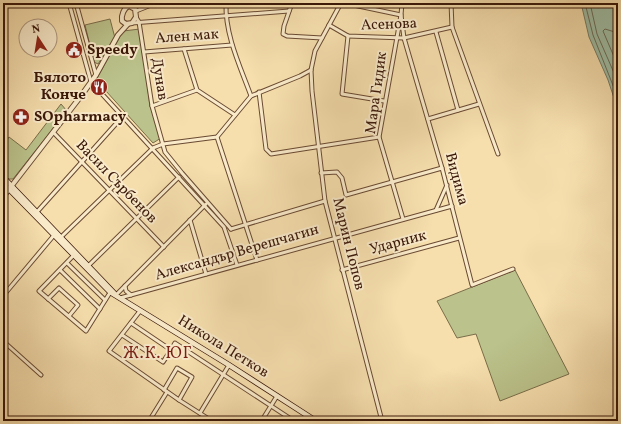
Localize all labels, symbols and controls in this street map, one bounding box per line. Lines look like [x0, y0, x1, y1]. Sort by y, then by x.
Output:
street label: Асенова [361, 14, 417, 36]
north arrow [18, 18, 58, 58]
text: N [31, 22, 42, 38]
street label: Ален мак [154, 24, 220, 50]
public building icon: Speedy [64, 40, 84, 60]
place label: Speedy [87, 40, 138, 61]
street label: Мара Гидик [361, 51, 393, 135]
street label: Дунав [145, 56, 173, 102]
place label: Бялото Конче [33, 68, 86, 106]
restaurant icon: Бялото Конче [89, 77, 109, 97]
pharmacy icon: SOpharmacy [11, 107, 31, 127]
place label: SOpharmacy [34, 107, 127, 128]
street label: Васил Сърбенов [71, 135, 161, 229]
street label: Видима [439, 150, 473, 208]
street label: Марин Попов [326, 196, 370, 292]
street label: Александър Верешчагин [153, 220, 321, 286]
street label: Ударник [367, 225, 429, 261]
street label: Никола Петков [173, 311, 273, 383]
district label: Ж.К. ЮГ [123, 343, 193, 365]

